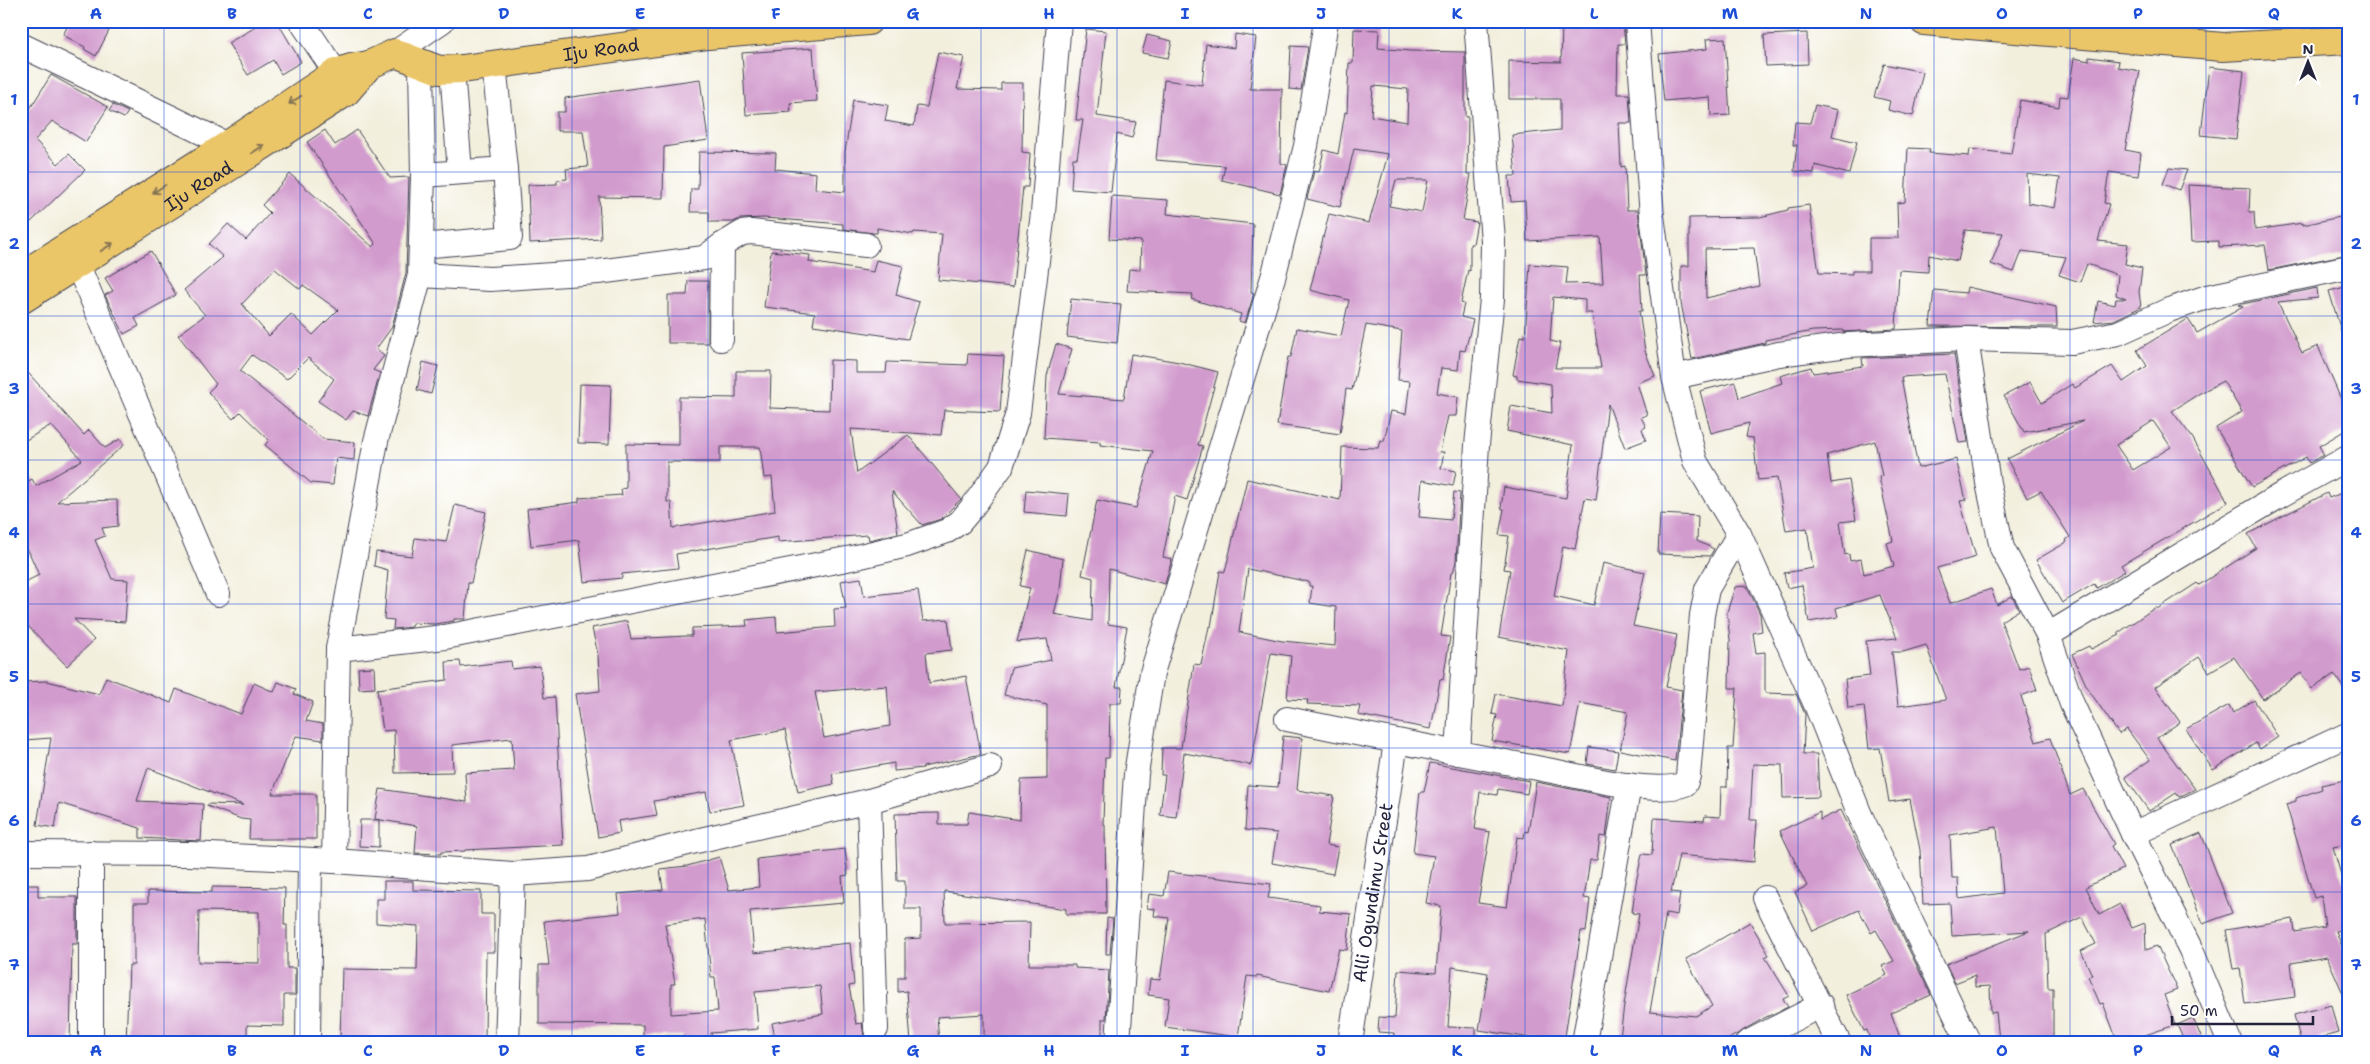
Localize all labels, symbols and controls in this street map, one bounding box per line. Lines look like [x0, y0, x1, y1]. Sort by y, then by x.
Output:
text: A [90, 3, 102, 24]
text: B [227, 3, 237, 24]
text: C [363, 3, 373, 24]
text: D [498, 3, 510, 24]
text: E [635, 3, 645, 24]
text: F [771, 3, 781, 24]
text: G [907, 3, 920, 24]
text: H [1043, 3, 1055, 24]
text: I [1181, 3, 1190, 24]
text: J [1316, 3, 1326, 24]
text: K [1452, 3, 1463, 24]
text: L [1590, 3, 1599, 24]
text: M [1722, 3, 1739, 24]
text: N [1860, 3, 1872, 24]
text: O [1996, 3, 2008, 24]
text: P [2133, 3, 2143, 24]
text: Q [2268, 3, 2280, 24]
street label: Iju Road [561, 33, 641, 67]
north arrow [2282, 38, 2332, 88]
text: N [2302, 40, 2314, 58]
text: 1 [10, 89, 18, 110]
text: 1 [2352, 89, 2360, 110]
one-way arrow [289, 95, 303, 105]
one-way arrow [251, 143, 265, 154]
street label: Iju Road [160, 156, 237, 217]
one-way arrow [153, 184, 167, 194]
text: 2 [8, 233, 20, 254]
text: 2 [2350, 233, 2362, 254]
one-way arrow [100, 241, 114, 252]
text: 3 [8, 378, 20, 399]
text: 3 [2350, 378, 2362, 399]
text: 4 [8, 522, 20, 543]
text: 4 [2350, 522, 2362, 543]
text: 5 [9, 666, 19, 687]
text: 5 [2351, 666, 2361, 687]
street label: Alli Ogundimu Street [1347, 801, 1399, 984]
text: 6 [8, 810, 20, 831]
text: 6 [2350, 810, 2362, 831]
text: 7 [8, 954, 20, 975]
text: 7 [2350, 954, 2362, 975]
scale bar [2172, 994, 2314, 1026]
text: 50 m [2180, 1001, 2218, 1021]
text: A [90, 1040, 102, 1061]
text: B [227, 1040, 237, 1061]
text: C [363, 1040, 373, 1061]
text: D [498, 1040, 510, 1061]
text: E [635, 1040, 645, 1061]
text: F [771, 1040, 781, 1061]
text: G [907, 1040, 920, 1061]
text: H [1043, 1040, 1055, 1061]
text: I [1181, 1040, 1190, 1061]
text: J [1316, 1040, 1326, 1061]
text: K [1452, 1040, 1463, 1061]
text: L [1590, 1040, 1599, 1061]
text: M [1722, 1040, 1739, 1061]
text: N [1860, 1040, 1872, 1061]
text: O [1996, 1040, 2008, 1061]
text: P [2133, 1040, 2143, 1061]
text: Q [2268, 1040, 2280, 1061]

